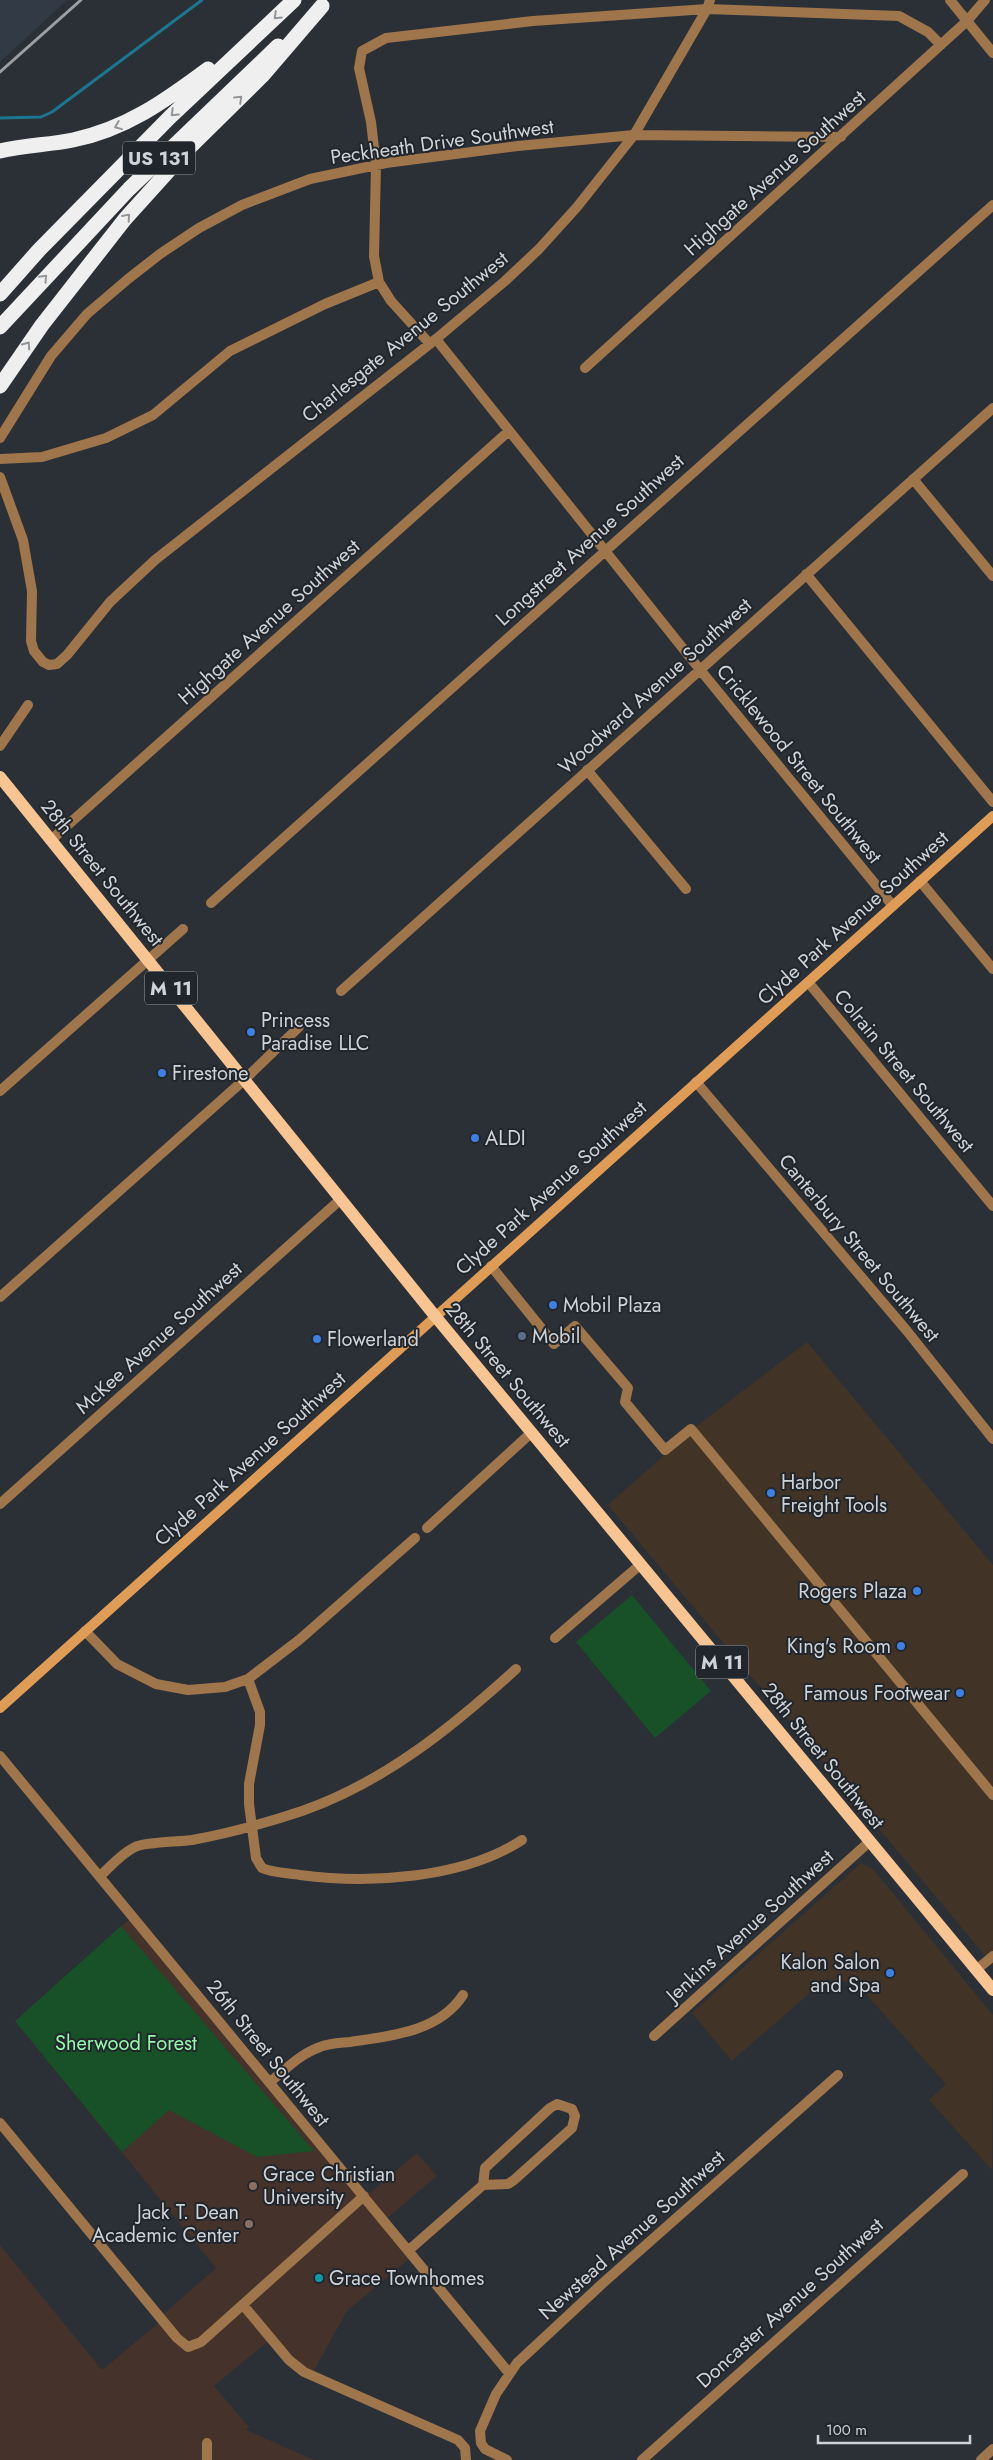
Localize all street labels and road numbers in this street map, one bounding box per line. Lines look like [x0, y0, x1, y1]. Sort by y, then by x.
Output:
street label: Highgate Avenue Southwest [678, 83, 872, 263]
street label: Peckheath Drive Southwest [328, 112, 556, 172]
road number: US 131 [123, 142, 195, 174]
street label: Charlesgate Avenue Southwest [296, 244, 515, 429]
street label: Longstreet Avenue Southwest [489, 447, 691, 633]
street label: Highgate Avenue Southwest [172, 532, 366, 712]
street label: Woodward Avenue Southwest [552, 591, 758, 781]
street label: Cricklewood Street Southwest [709, 658, 889, 870]
street label: 28th Street Southwest [34, 793, 170, 953]
street label: Clyde Park Avenue Southwest [751, 824, 955, 1012]
road number: M 11 [145, 971, 197, 1004]
street label: Colrain Street Southwest [827, 983, 981, 1159]
street label: Clyde Park Avenue Southwest [449, 1094, 653, 1282]
street label: Canterbury Street Southwest [771, 1148, 947, 1349]
street label: McKee Avenue Southwest [69, 1255, 249, 1421]
street label: 28th Street Southwest [439, 1296, 578, 1454]
street label: Clyde Park Avenue Southwest [148, 1365, 352, 1553]
road number: M 11 [696, 1645, 748, 1678]
street label: 28th Street Southwest [755, 1676, 891, 1836]
street label: Jenkins Avenue Southwest [658, 1843, 840, 2011]
street label: 26th Street Southwest [199, 1973, 337, 2133]
street label: Newstead Avenue Southwest [533, 2143, 732, 2327]
street label: Doncaster Avenue Southwest [690, 2211, 890, 2395]

